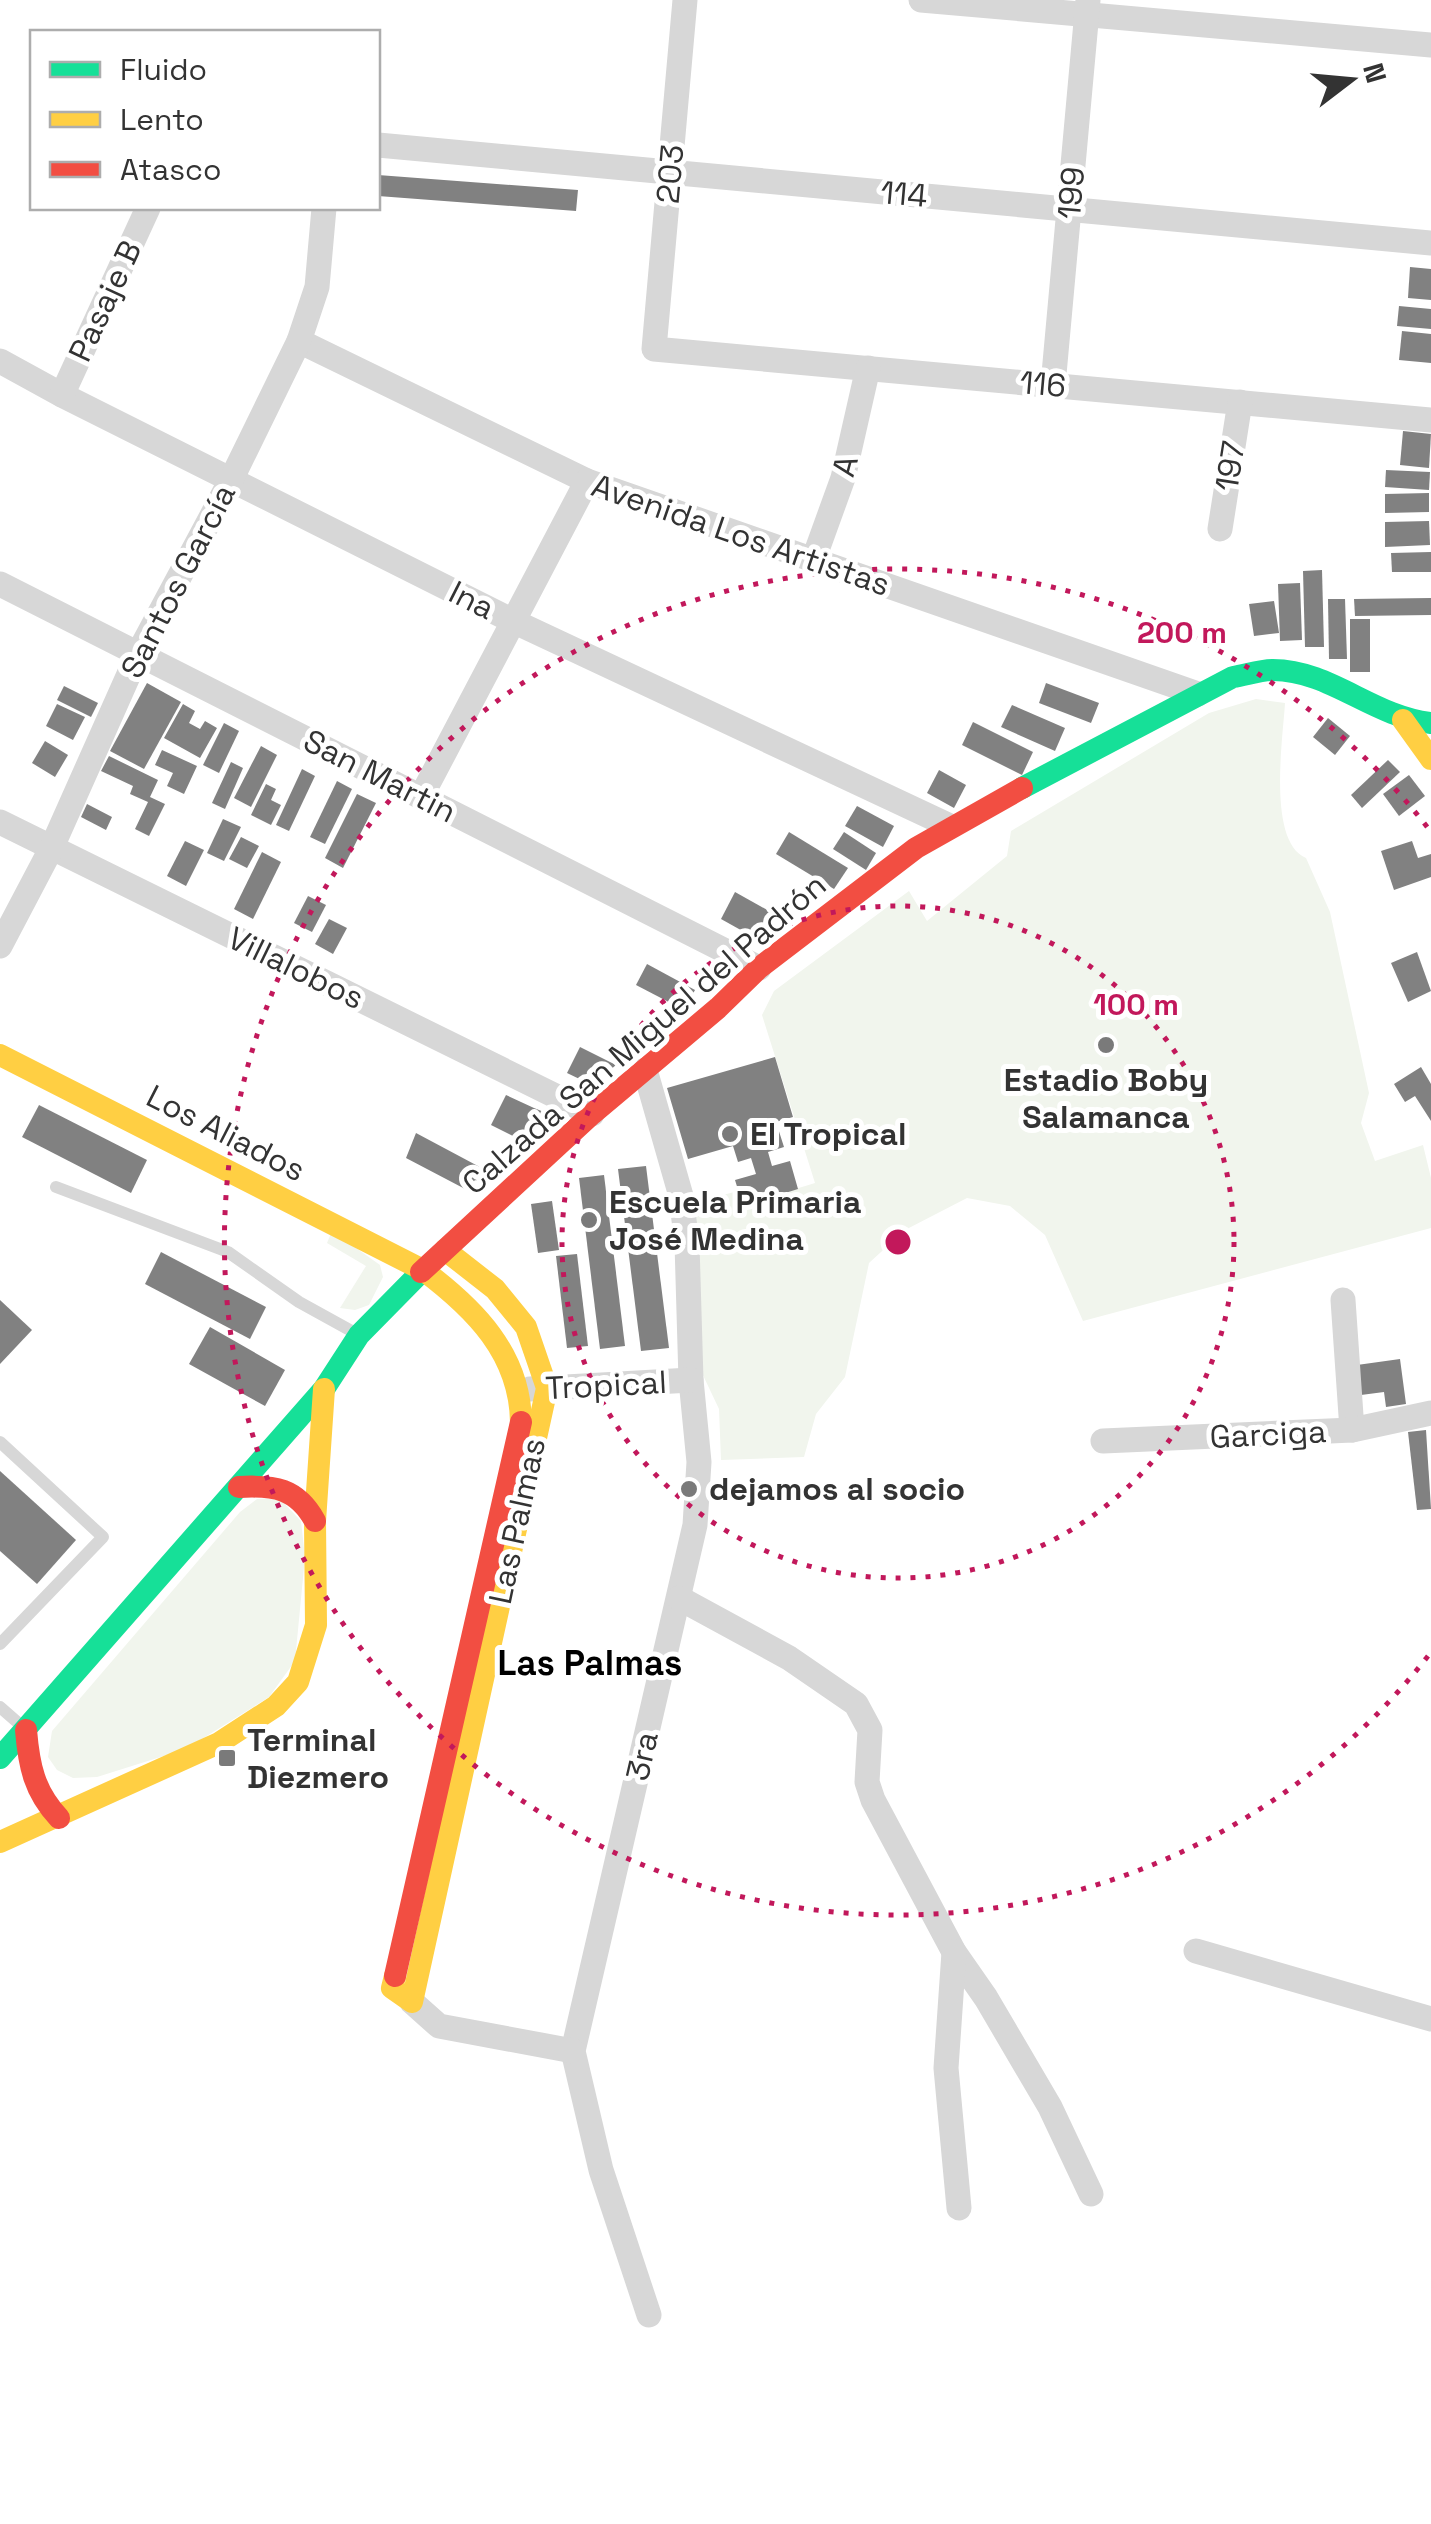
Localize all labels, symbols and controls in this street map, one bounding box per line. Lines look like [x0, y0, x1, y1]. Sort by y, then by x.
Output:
legend [30, 30, 380, 210]
north arrow [1301, 30, 1401, 130]
text: Fluido [120, 50, 207, 89]
text: N [1355, 59, 1395, 87]
text: Lento [120, 100, 204, 139]
street label: 203 [647, 143, 693, 205]
text: Atasco [120, 150, 221, 189]
street label: 199 [1049, 165, 1093, 221]
street label: 114 [879, 172, 929, 216]
street label: Pasaje B [60, 234, 150, 368]
street label: 116 [1018, 362, 1068, 406]
street label: 197 [1206, 438, 1254, 494]
street label: A [823, 451, 867, 481]
street label: Avenida Los Artistas [587, 465, 895, 605]
street label: Santos García [112, 477, 244, 685]
street label: Ina [443, 572, 501, 628]
text: 200 m [1137, 613, 1227, 652]
street label: San Martin [297, 720, 463, 832]
street label: Calzada San Miguel del Padrón [454, 865, 834, 1203]
street label: Villalobos [221, 918, 371, 1018]
text: 100 m [1093, 985, 1179, 1024]
marker: Estadio Boby Salamanca [1095, 1034, 1117, 1056]
place label: Estadio Boby Salamanca [1004, 1060, 1208, 1137]
street label: Los Aliados [140, 1076, 312, 1190]
place label: El Tropical [750, 1114, 906, 1154]
marker: El Tropical [719, 1123, 741, 1145]
place label: Escuela Primaria José Medina [609, 1182, 862, 1259]
marker: Escuela Primaria José Medina [578, 1209, 600, 1231]
centre of rings [880, 1224, 916, 1260]
street label: Tropical [544, 1362, 668, 1408]
street label: Garciga [1209, 1411, 1327, 1457]
street label: Las Palmas [480, 1434, 554, 1608]
place label: dejamos al socio [709, 1469, 965, 1509]
marker: dejamos al socio [678, 1478, 700, 1500]
district label: Las Palmas [498, 1641, 682, 1685]
place label: Terminal Diezmero [247, 1720, 389, 1797]
street label: 3ra [617, 1728, 667, 1784]
marker: Terminal Diezmero [216, 1747, 238, 1769]

